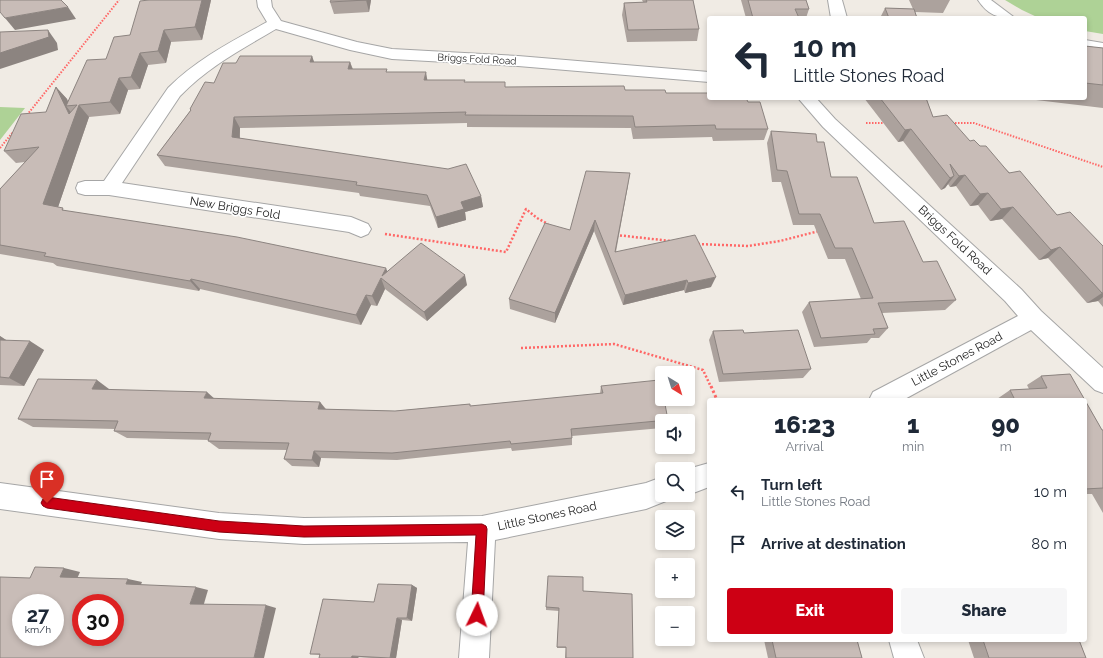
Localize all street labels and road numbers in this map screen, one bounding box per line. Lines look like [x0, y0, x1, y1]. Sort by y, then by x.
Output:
street label: Briggs Fold Road [437, 51, 517, 67]
street label: New Briggs Fold [189, 194, 281, 222]
street label: Briggs Fold Road [916, 203, 994, 277]
street label: Little Stones Road [909, 329, 1005, 389]
street label: Little Stones Road [496, 499, 598, 533]

